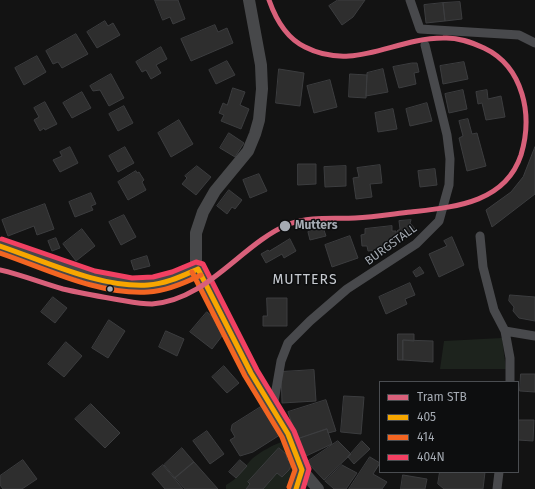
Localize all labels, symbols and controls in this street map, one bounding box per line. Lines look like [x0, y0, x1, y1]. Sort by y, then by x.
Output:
marker: Mutters [278, 219, 292, 233]
place label: Mutters [295, 219, 337, 233]
street label: BURGSTALL [362, 221, 420, 269]
district label: MUTTERS [272, 272, 338, 288]
unlabelled marker [105, 284, 115, 294]
legend [379, 381, 519, 473]
text: Tram STB [417, 390, 467, 404]
text: 405 [417, 410, 436, 424]
text: 414 [417, 430, 434, 444]
text: 404N [417, 450, 445, 464]

